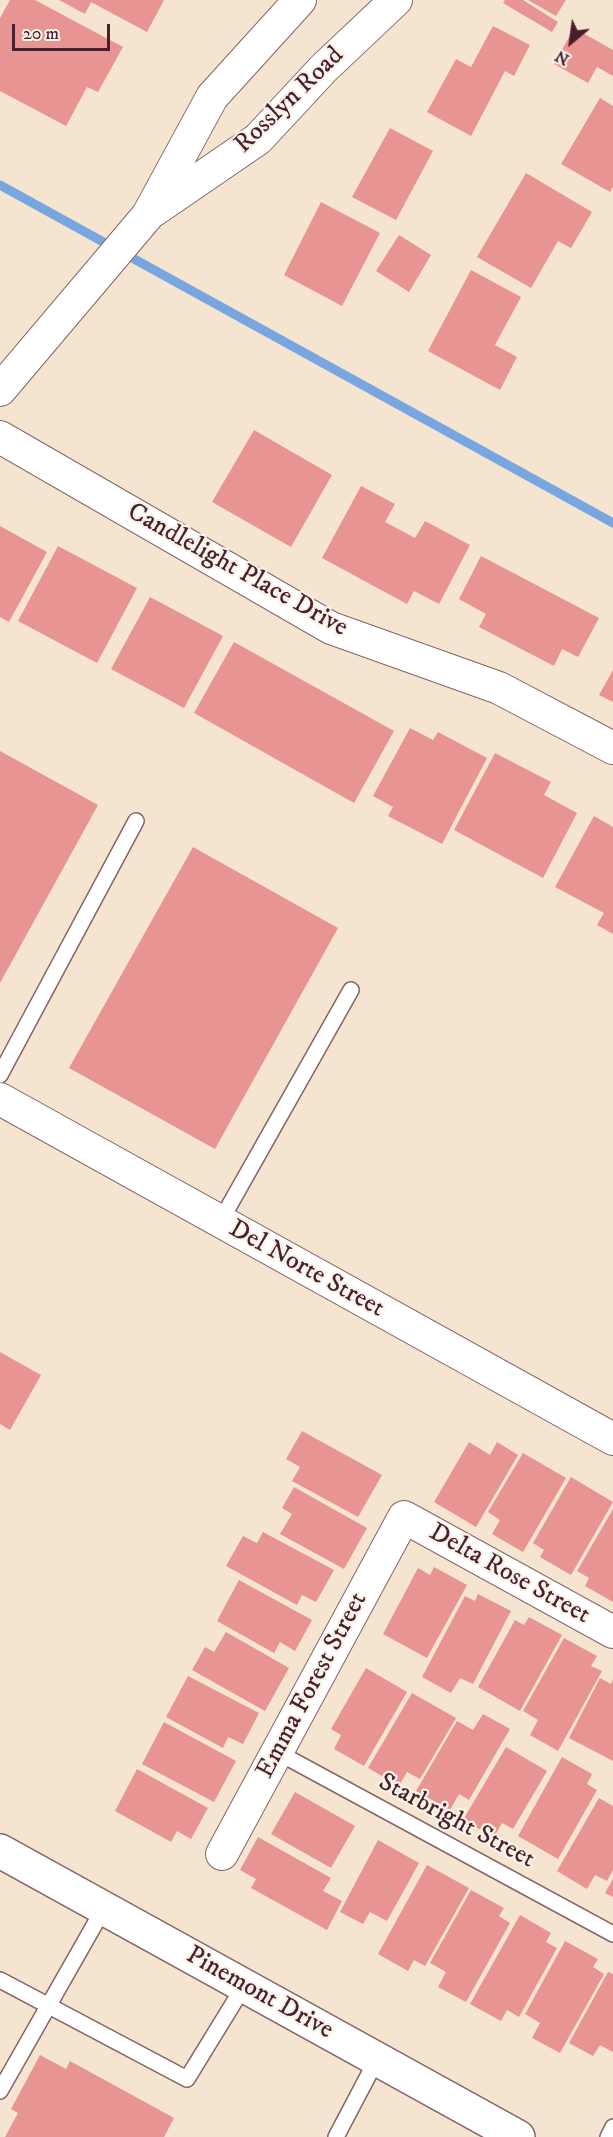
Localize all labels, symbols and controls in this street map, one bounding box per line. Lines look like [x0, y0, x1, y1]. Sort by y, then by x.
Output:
scale bar [15, 12, 112, 50]
north arrow [541, 12, 601, 72]
text: 20 m [23, 23, 59, 45]
street label: Rosslyn Road [229, 41, 351, 161]
text: N [552, 46, 573, 70]
street label: Candlelight Place Drive [121, 497, 353, 645]
street label: Del Norte Street [223, 1214, 389, 1326]
street label: Delta Rose Street [423, 1518, 595, 1632]
street label: Emma Forest Street [251, 1588, 375, 1784]
street label: Starbright Street [372, 1768, 540, 1876]
street label: Pinemont Drive [180, 1941, 338, 2047]

